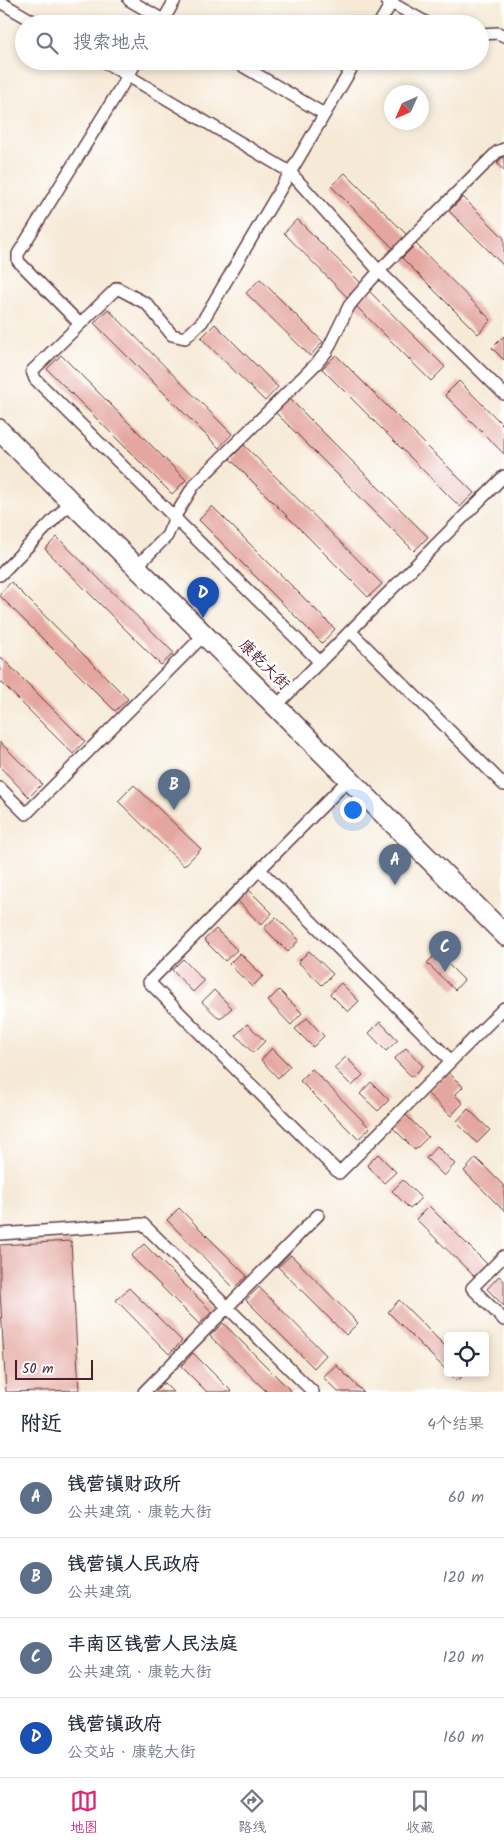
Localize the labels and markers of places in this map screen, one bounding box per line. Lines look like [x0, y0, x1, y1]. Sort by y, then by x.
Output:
pin: D [187, 577, 219, 618]
pin: B [158, 769, 190, 810]
pin: A [379, 844, 411, 885]
pin: C [429, 931, 461, 972]

